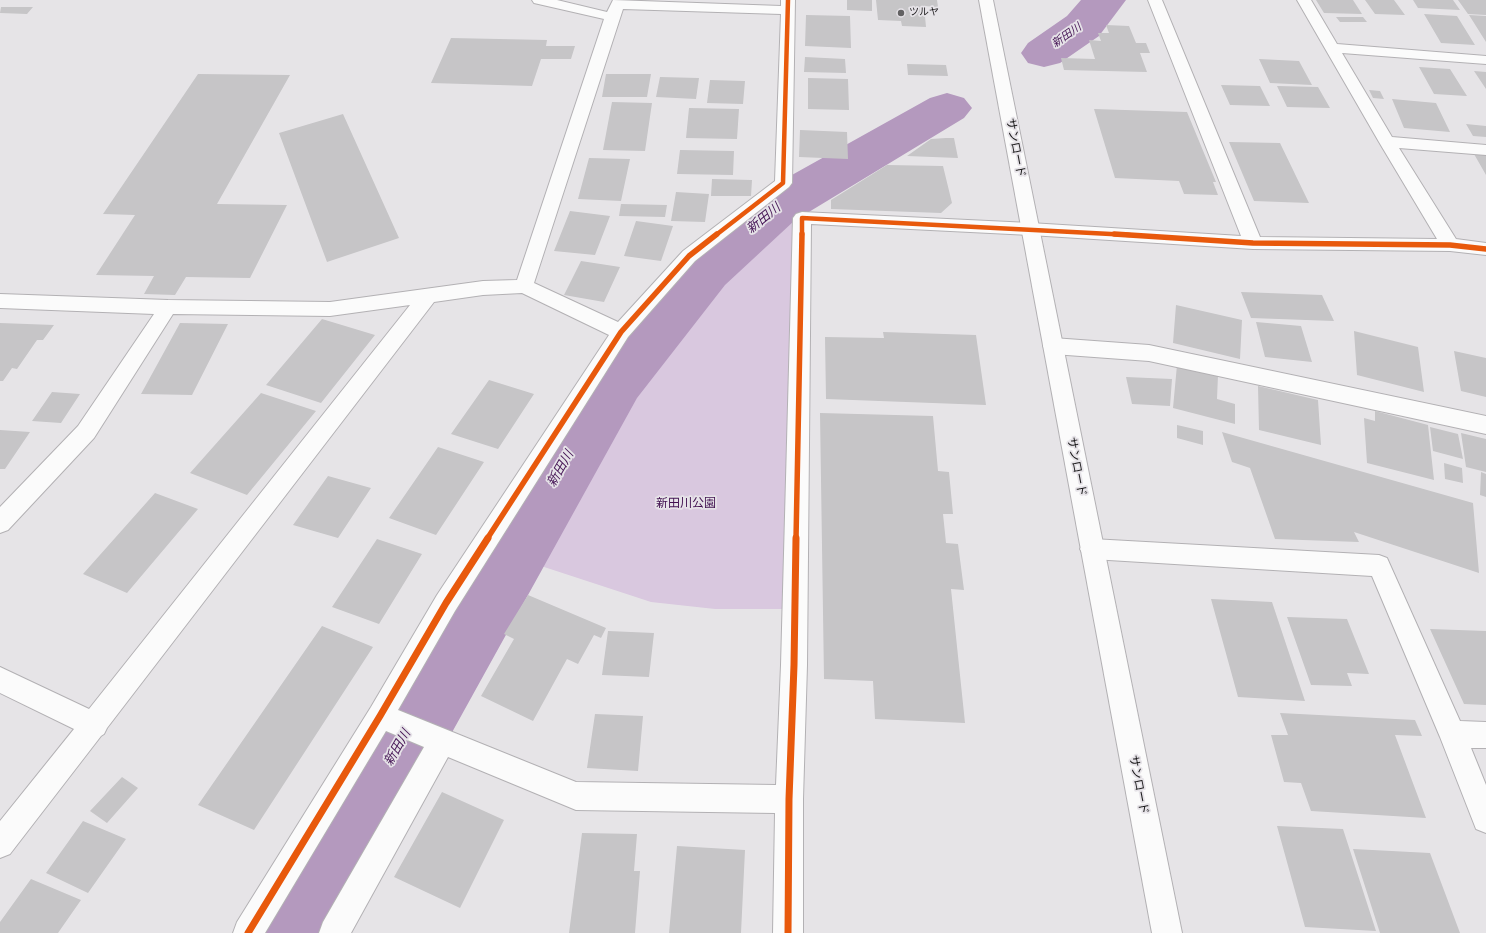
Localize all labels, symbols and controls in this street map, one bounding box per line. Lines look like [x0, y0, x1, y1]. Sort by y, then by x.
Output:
place label: ツルヤ [909, 7, 939, 19]
marker: ツルヤ [896, 8, 906, 18]
water label: 新田川 [1050, 21, 1084, 51]
street label: サンロード [1002, 117, 1028, 179]
water label: 新田川 [744, 201, 784, 237]
street label: サンロード [1063, 436, 1089, 498]
water label: 新田川 [544, 448, 578, 490]
park label: 新田川公園 [656, 497, 716, 511]
water label: 新田川 [381, 727, 415, 769]
street label: サンロード [1125, 754, 1151, 816]

